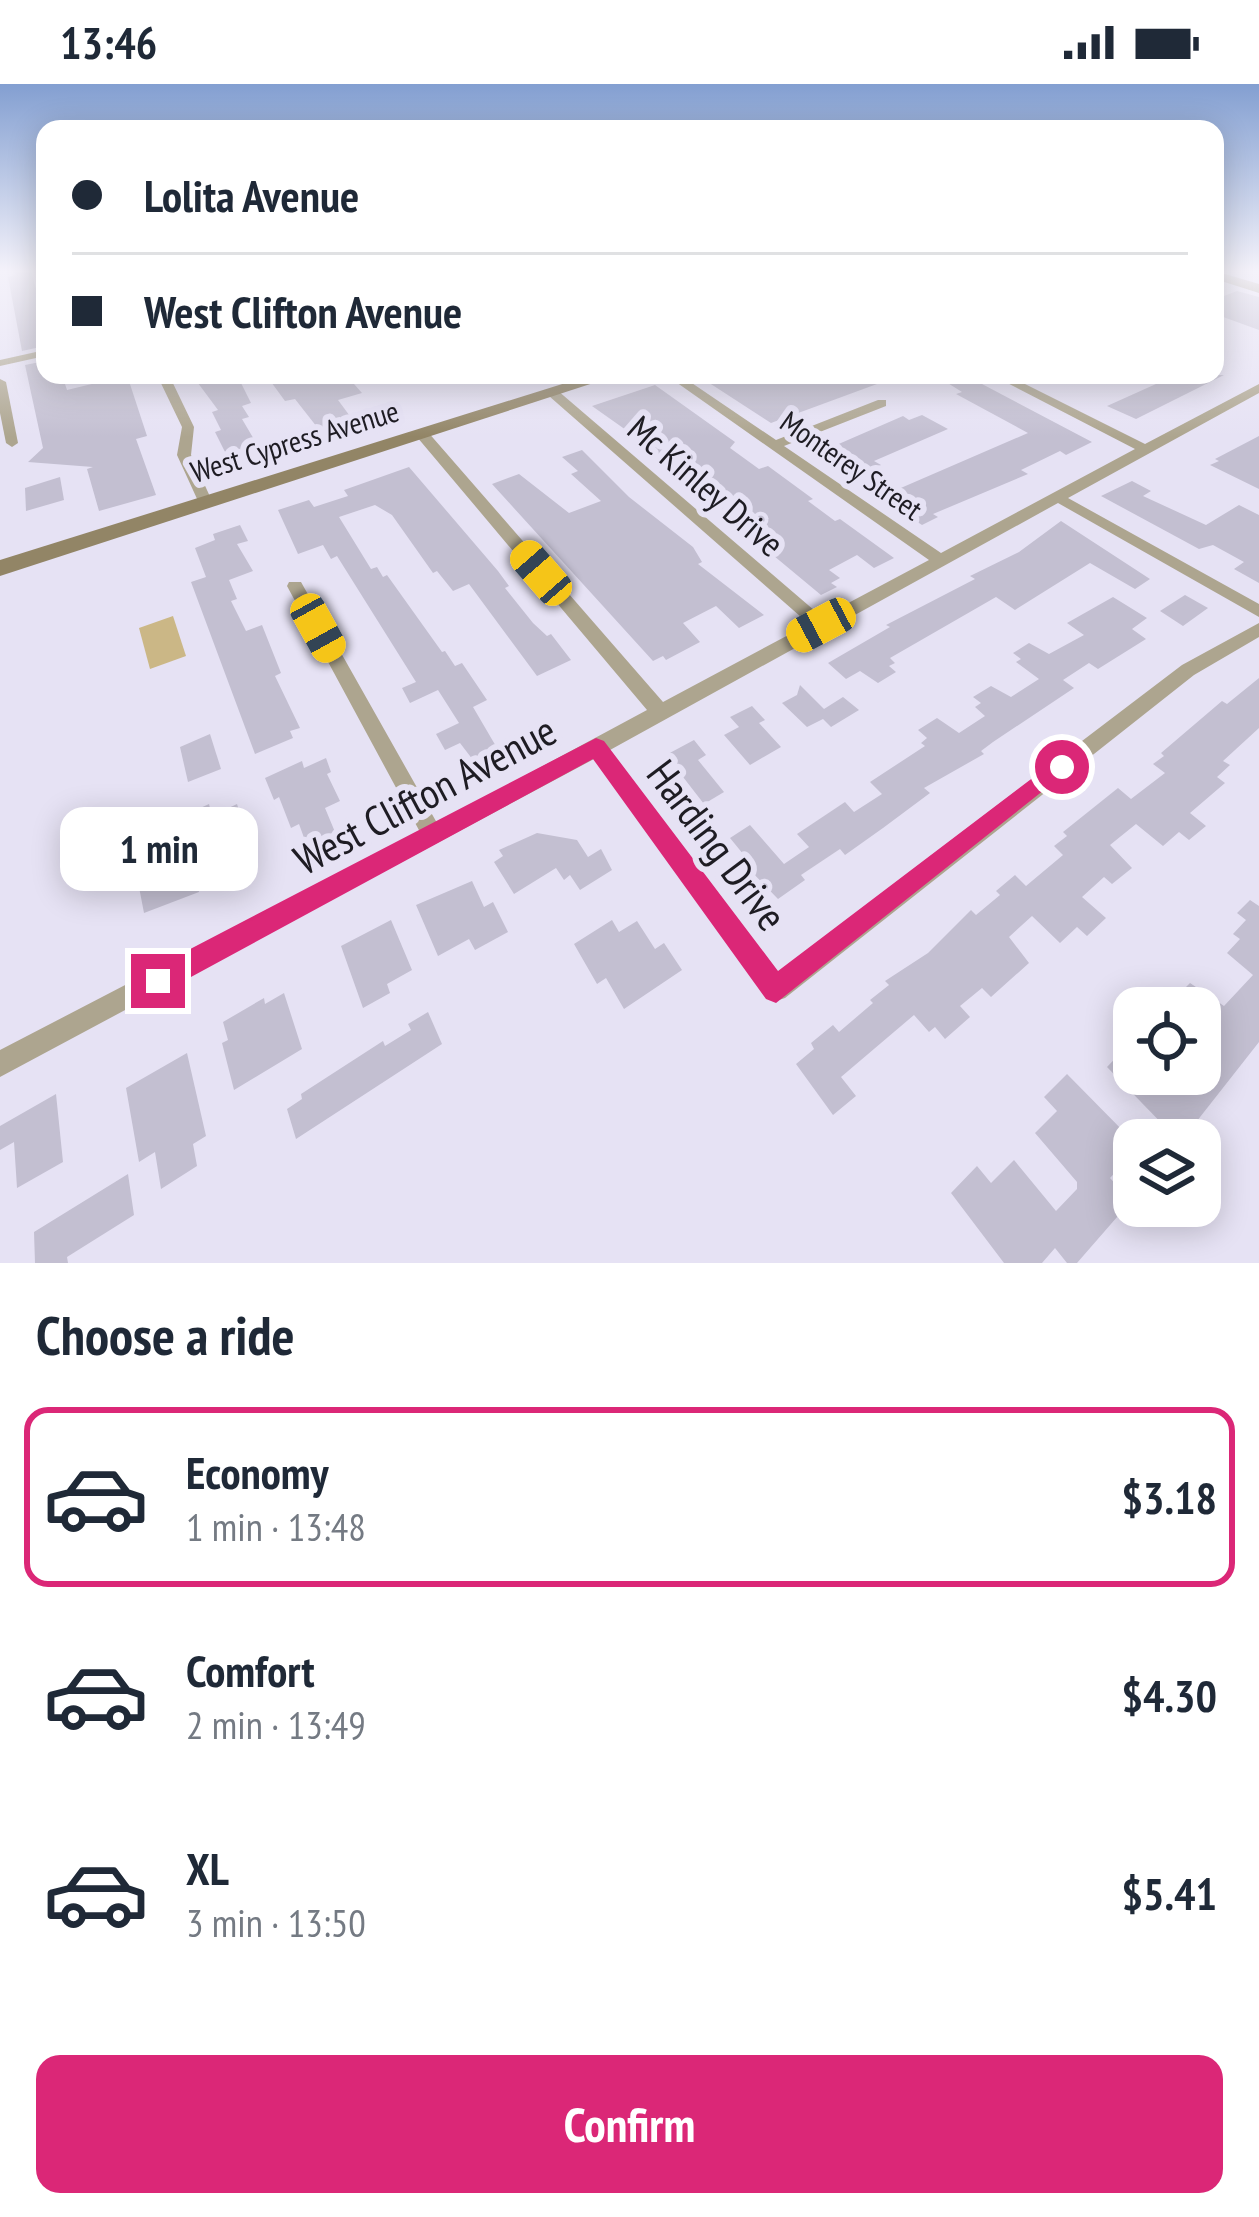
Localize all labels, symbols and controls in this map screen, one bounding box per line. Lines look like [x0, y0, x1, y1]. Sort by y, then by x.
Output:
text: 13:46 [60, 13, 157, 71]
text: Lolita Avenue [144, 166, 359, 224]
text: West Clifton Avenue [144, 282, 462, 340]
street label: West Cypress Avenue [186, 390, 403, 491]
street label: Monterey Street [773, 402, 931, 528]
street label: Mc Kinley Drive [618, 405, 794, 566]
car [504, 534, 578, 612]
car [285, 588, 351, 668]
car [781, 592, 861, 658]
street label: West Clifton Avenue [284, 702, 565, 887]
route start [1035, 740, 1089, 794]
street label: Harding Drive [635, 748, 800, 941]
callout: 1 min [59, 807, 257, 891]
text: 1 min [120, 823, 198, 874]
route end [131, 954, 185, 1008]
map controls [1113, 987, 1221, 1227]
button: locate [1113, 987, 1221, 1095]
button: layers [1113, 1119, 1221, 1227]
text: Choose a ride [36, 1300, 295, 1370]
icon: car [42, 1443, 150, 1551]
text: Economy [186, 1443, 329, 1501]
text: $3.18 [1121, 1468, 1217, 1526]
text: 1 min · 13:48 [186, 1501, 366, 1552]
icon: car [42, 1641, 150, 1749]
text: Comfort [186, 1641, 315, 1699]
text: $4.30 [1121, 1666, 1217, 1724]
text: 2 min · 13:49 [186, 1699, 366, 1750]
icon: car [42, 1839, 150, 1947]
text: XL [186, 1839, 229, 1897]
text: $5.41 [1121, 1864, 1217, 1922]
text: 3 min · 13:50 [186, 1897, 366, 1948]
button: Confirm [36, 2055, 1223, 2193]

